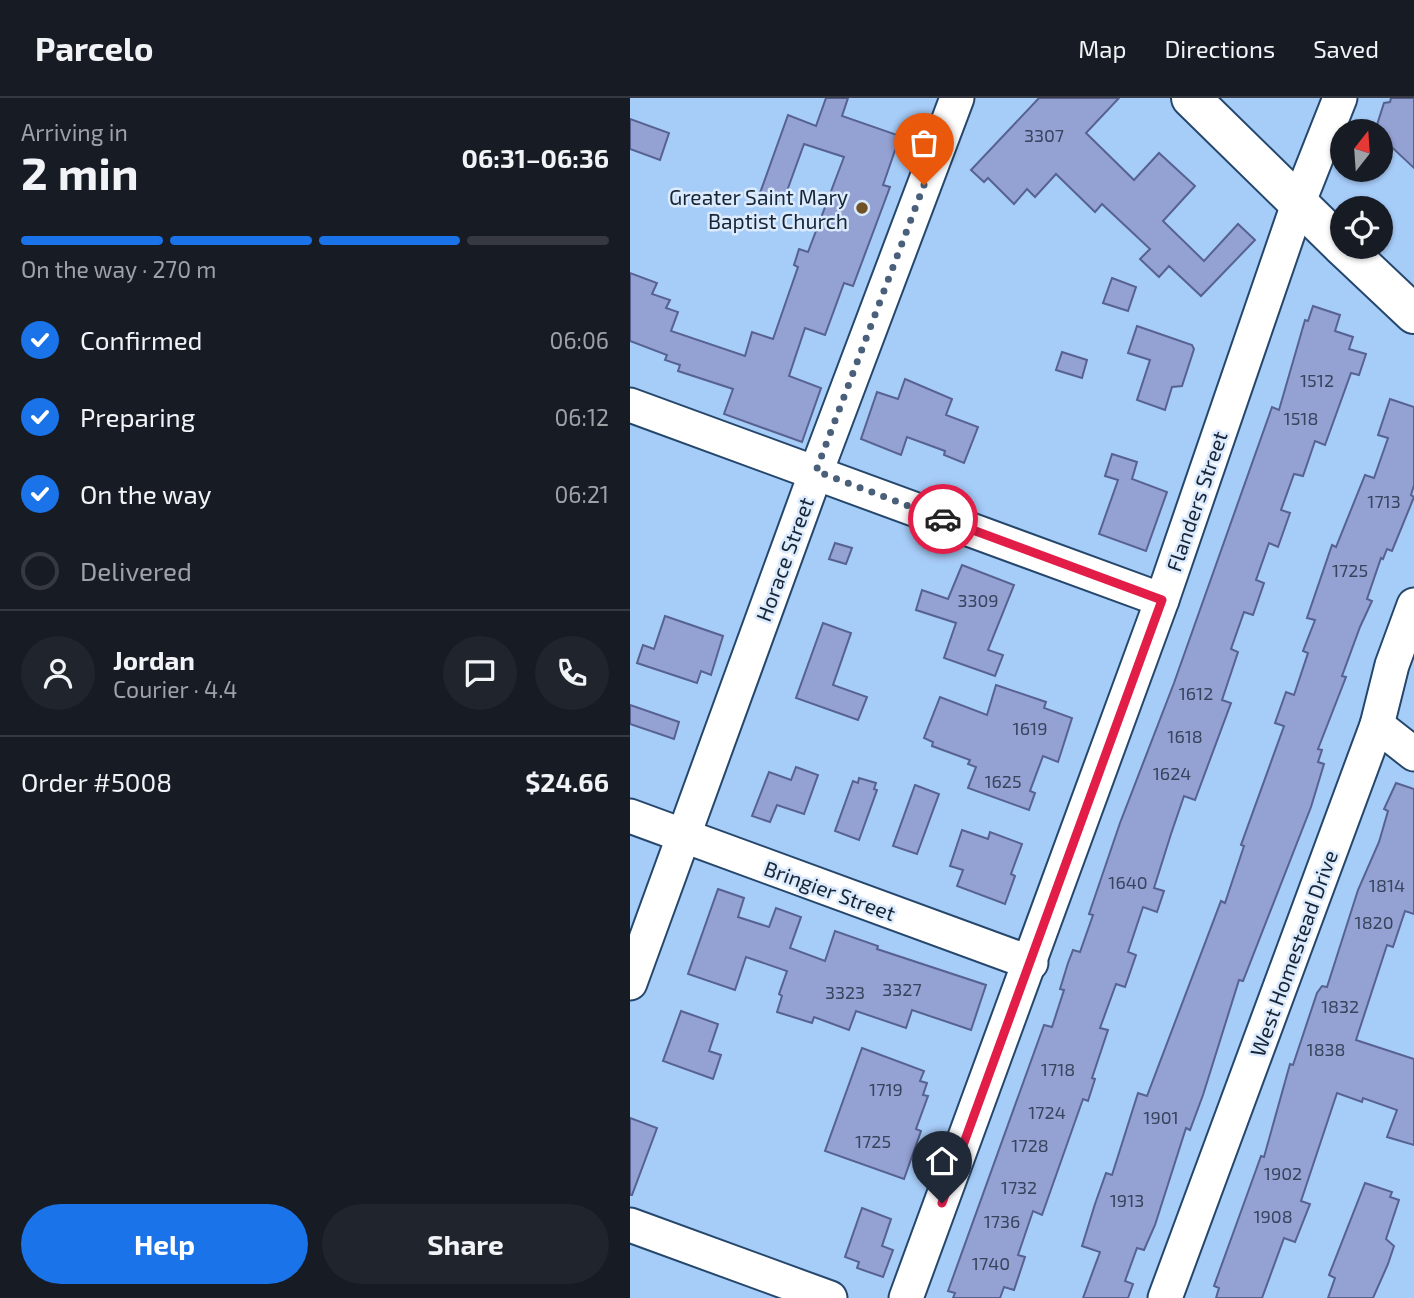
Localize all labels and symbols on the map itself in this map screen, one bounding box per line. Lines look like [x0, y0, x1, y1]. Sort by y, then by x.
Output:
pin [894, 113, 954, 185]
north arrow [1330, 119, 1393, 182]
house number: 3307 [1024, 124, 1064, 146]
place label: Greater Saint Mary Baptist Church [669, 184, 848, 233]
marker: Greater Saint Mary Baptist Church [854, 200, 870, 216]
house number: 1512 [1300, 369, 1334, 391]
house number: 1518 [1284, 407, 1318, 429]
street label: Flanders Street [1160, 428, 1232, 574]
courier [908, 484, 978, 554]
house number: 1713 [1367, 490, 1401, 512]
street label: Horace Street [750, 493, 818, 625]
house number: 1725 [1332, 559, 1368, 581]
house number: 3309 [957, 589, 999, 611]
house number: 1612 [1179, 682, 1213, 704]
house number: 1619 [1013, 717, 1047, 739]
house number: 1618 [1167, 725, 1203, 747]
house number: 1624 [1153, 762, 1191, 784]
house number: 1625 [984, 770, 1022, 792]
street label: West Homestead Drive [1244, 846, 1342, 1060]
street label: Bringier Street [761, 855, 899, 925]
house number: 1640 [1108, 871, 1148, 893]
house number: 1814 [1369, 874, 1405, 896]
house number: 1820 [1354, 911, 1394, 933]
house number: 3327 [882, 978, 922, 1000]
house number: 3323 [825, 981, 865, 1003]
house number: 1832 [1321, 995, 1359, 1017]
house number: 1838 [1306, 1038, 1346, 1060]
house number: 1718 [1041, 1058, 1075, 1080]
house number: 1719 [869, 1078, 903, 1100]
house number: 1724 [1028, 1101, 1066, 1123]
house number: 1901 [1143, 1106, 1179, 1128]
house number: 1725 [855, 1130, 891, 1152]
pin [912, 1131, 972, 1203]
house number: 1728 [1011, 1134, 1049, 1156]
house number: 1902 [1264, 1162, 1302, 1184]
house number: 1732 [1001, 1176, 1037, 1198]
house number: 1913 [1110, 1189, 1144, 1211]
house number: 1908 [1253, 1205, 1293, 1227]
house number: 1736 [984, 1210, 1020, 1232]
house number: 1740 [972, 1252, 1010, 1274]

